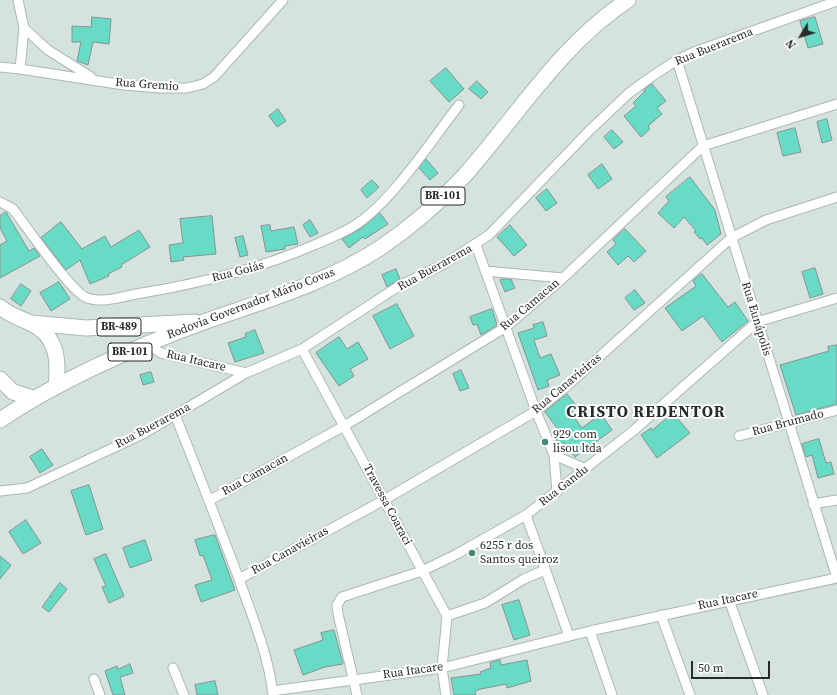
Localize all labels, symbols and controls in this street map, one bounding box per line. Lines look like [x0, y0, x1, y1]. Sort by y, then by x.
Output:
north arrow [781, 16, 821, 56]
street label: Rua Buerarema [673, 25, 755, 69]
text: N [783, 36, 800, 51]
street label: Rua Gremio [115, 76, 179, 94]
road number: BR-101 [421, 187, 465, 205]
street label: Rua Buerarema [395, 242, 475, 294]
street label: Rua Goiás [210, 258, 266, 286]
street label: Rodovia Governador Mário Covas [165, 265, 337, 343]
street label: Rua Camacan [497, 276, 563, 334]
street label: Rua Eunápolis [738, 280, 774, 358]
road number: BR-489 [97, 318, 141, 336]
road number: BR-101 [108, 343, 152, 361]
street label: Rua Itacare [165, 347, 227, 375]
street label: Rua Canavieiras [529, 351, 605, 417]
street label: Rua Buerarema [113, 400, 193, 452]
district label: CRISTO REDENTOR [566, 403, 726, 423]
street label: Rua Brumado [751, 407, 825, 439]
place label: 929 com lisou ltda [553, 428, 602, 456]
marker: 929 com lisou ltda [540, 437, 550, 447]
street label: Rua Camacan [219, 451, 291, 499]
street label: Travessa Coaraci [360, 462, 414, 548]
street label: Rua Gandu [536, 462, 592, 510]
street label: Rua Canavieiras [249, 524, 331, 578]
place label: 6255 r dos Santos queiroz [480, 539, 558, 567]
marker: 6255 r dos Santos queiroz [467, 548, 477, 558]
street label: Rua Itacare [697, 587, 759, 613]
scale bar [693, 653, 772, 679]
street label: Rua Itacare [382, 660, 444, 682]
text: 50 m [698, 660, 724, 676]

